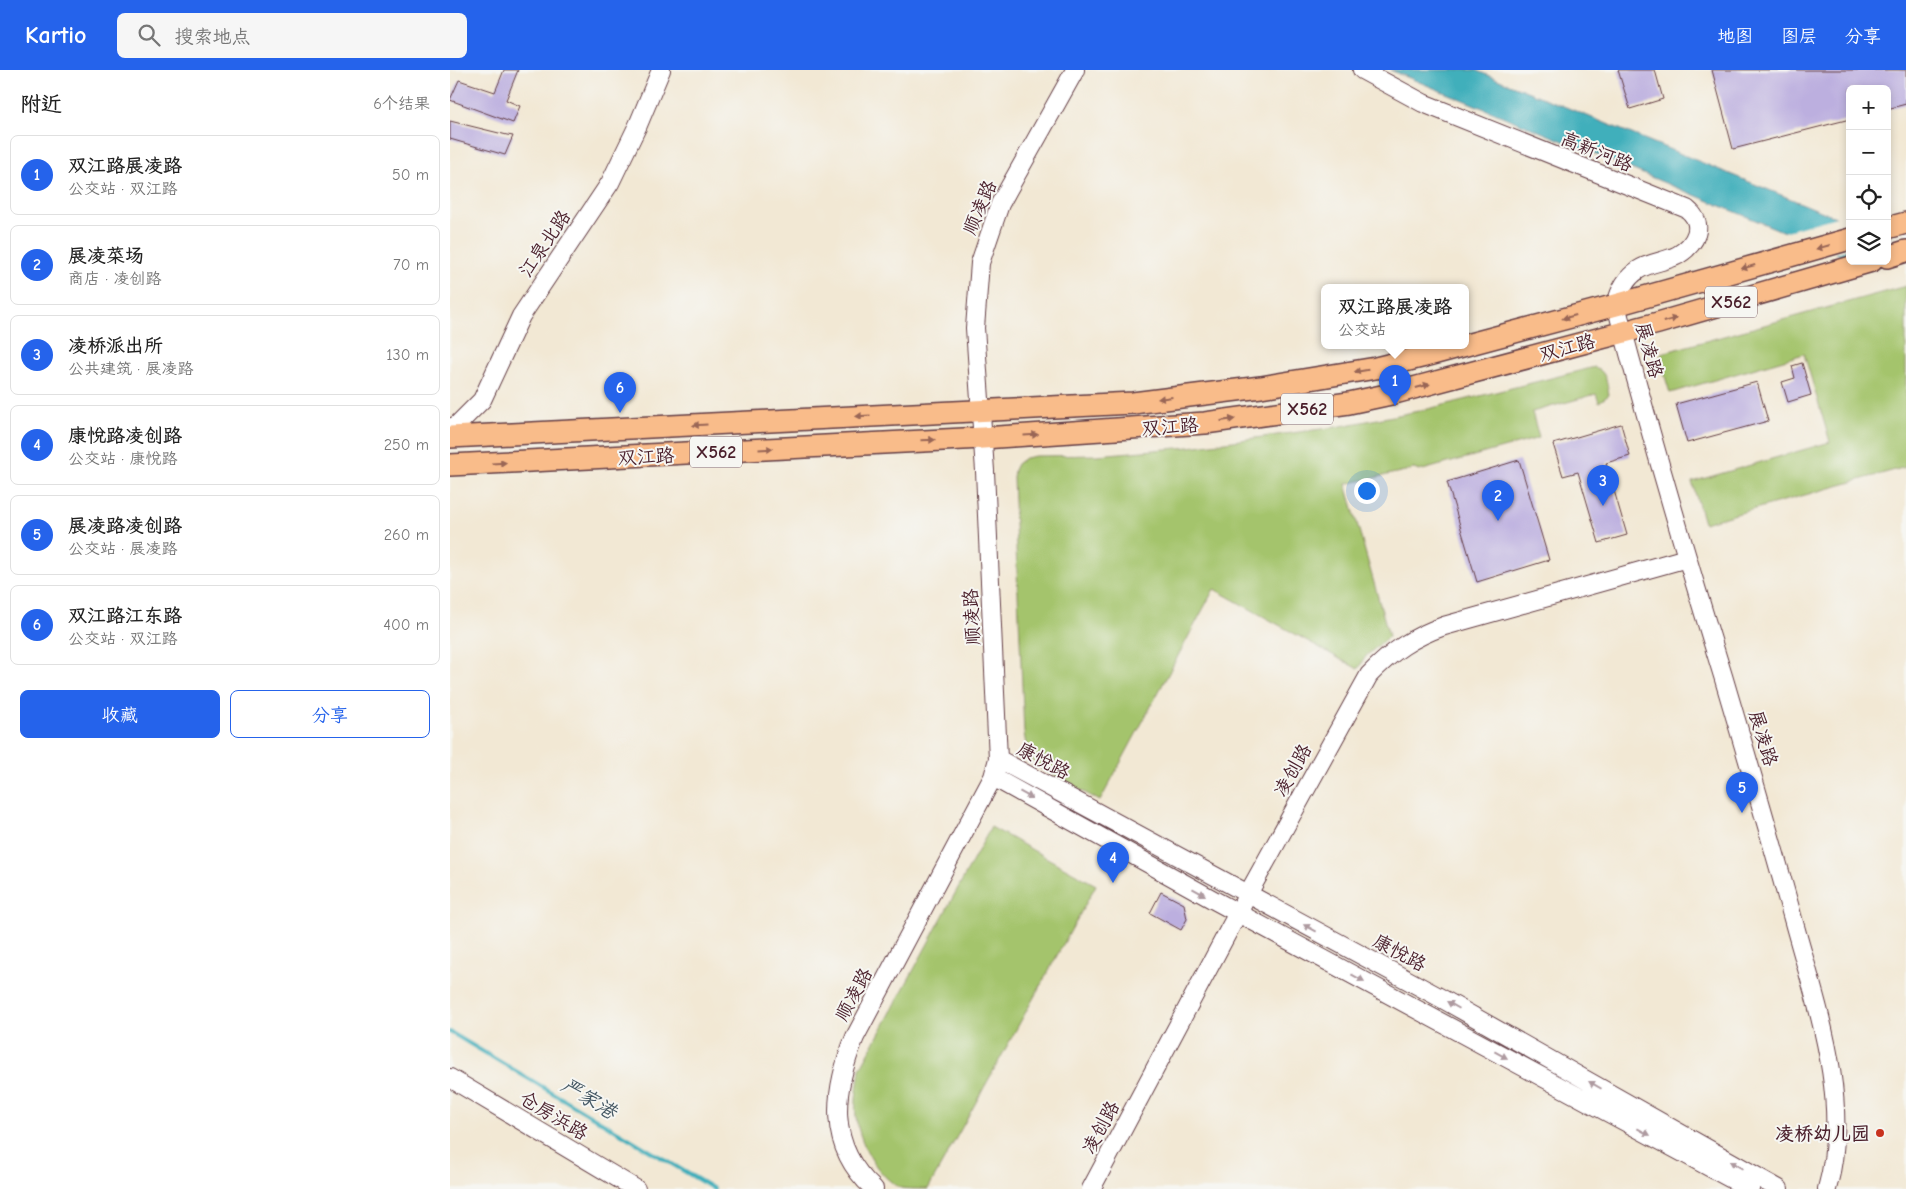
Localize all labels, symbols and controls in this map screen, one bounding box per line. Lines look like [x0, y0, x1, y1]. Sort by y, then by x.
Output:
search box [117, 13, 467, 58]
text: Kartio [25, 21, 87, 49]
icon: search [135, 21, 163, 49]
text: 搜索地点 [175, 26, 251, 48]
text: 地图 [1717, 26, 1753, 47]
text: 图层 [1781, 26, 1817, 47]
text: 分享 [1845, 26, 1881, 47]
map controls [1846, 85, 1891, 265]
button: + [1846, 85, 1891, 130]
text: 附近 [20, 92, 62, 116]
text: 6个结果 [373, 95, 430, 113]
street label: 高新河路 [1557, 127, 1636, 176]
button: − [1846, 130, 1891, 175]
text: 双江路展凌路 [68, 155, 182, 177]
text: 1 [34, 166, 40, 184]
text: 50 m [392, 166, 429, 184]
button: locate [1846, 175, 1891, 220]
street label: 顺凌路 [959, 177, 1001, 238]
text: 公交站 · 双江路 [68, 180, 178, 198]
street label: 江泉北路 [514, 206, 575, 281]
button: layers [1846, 220, 1891, 265]
one-way arrow [1815, 243, 1830, 251]
text: 展凌菜场 [68, 245, 144, 267]
text: 2 [33, 256, 41, 274]
text: 70 m [393, 256, 429, 274]
one-way arrow [1741, 264, 1756, 272]
text: 商店 · 凌创路 [68, 270, 162, 288]
popup [1321, 284, 1469, 349]
road number: X562 [1705, 286, 1757, 318]
text: 双江路展凌路 [1338, 296, 1452, 318]
one-way arrow [1562, 314, 1577, 322]
one-way arrow [1663, 315, 1678, 323]
street label: 展凌路 [1631, 320, 1667, 381]
text: 公交站 [1338, 321, 1386, 339]
street label: 双江路 [1537, 330, 1598, 366]
text: 凌桥派出所 [68, 335, 163, 357]
text: 3 [33, 346, 41, 364]
text: 130 m [386, 346, 429, 364]
text: 公共建筑 · 展凌路 [68, 360, 194, 378]
pin: 1 [1379, 365, 1411, 406]
one-way arrow [1352, 367, 1368, 375]
pin: 6 [604, 372, 636, 413]
one-way arrow [1415, 381, 1430, 389]
road number: X562 [1281, 394, 1333, 424]
one-way arrow [1157, 395, 1173, 403]
one-way arrow [854, 412, 870, 420]
street label: 双江路 [1141, 414, 1199, 440]
one-way arrow [1221, 416, 1237, 424]
one-way arrow [692, 421, 708, 429]
text: 康悦路凌创路 [68, 425, 182, 447]
one-way arrow [1024, 431, 1040, 439]
text: 4 [33, 436, 41, 454]
text: 250 m [384, 436, 429, 454]
one-way arrow [920, 436, 936, 444]
road number: X562 [690, 437, 742, 468]
one-way arrow [758, 444, 774, 452]
street label: 双江路 [617, 445, 675, 469]
text: 公交站 · 康悦路 [68, 450, 178, 468]
one-way arrow [491, 459, 507, 467]
pin: 3 [1587, 465, 1619, 506]
your location [1354, 478, 1380, 504]
pin: 2 [1482, 480, 1514, 521]
text: 展凌路凌创路 [68, 515, 182, 537]
text: 5 [33, 526, 41, 544]
text: 260 m [384, 526, 429, 544]
text: 公交站 · 展凌路 [68, 540, 178, 558]
street label: 顺凌路 [960, 588, 984, 646]
text: 双江路江东路 [68, 605, 182, 627]
text: 6 [33, 616, 41, 634]
text: 400 m [383, 616, 429, 634]
text: 公交站 · 双江路 [68, 630, 178, 648]
button: 收藏 [20, 690, 220, 738]
button: 分享 [230, 690, 430, 738]
street label: 展凌路 [1744, 708, 1782, 769]
street label: 康悦路 [1013, 738, 1074, 784]
street label: 凌创路 [1269, 740, 1316, 801]
pin: 5 [1726, 772, 1758, 813]
one-way arrow [1018, 791, 1033, 799]
pin: 4 [1097, 842, 1129, 883]
one-way arrow [1192, 888, 1206, 896]
one-way arrow [1304, 923, 1317, 932]
street label: 康悦路 [1369, 930, 1430, 976]
street label: 顺凌路 [831, 964, 877, 1025]
one-way arrow [1351, 974, 1365, 982]
one-way arrow [1447, 1000, 1460, 1009]
one-way arrow [1494, 1051, 1508, 1059]
water label: 严家港 [557, 1073, 622, 1125]
one-way arrow [1588, 1080, 1601, 1089]
street label: 仓房浜路 [515, 1087, 592, 1145]
street label: 凌创路 [1078, 1097, 1124, 1158]
place label: 凌桥幼儿园 [1775, 1123, 1870, 1145]
marker: 凌桥幼儿园 [1874, 1127, 1886, 1139]
one-way arrow [1637, 1128, 1651, 1136]
one-way arrow [1729, 1161, 1744, 1169]

